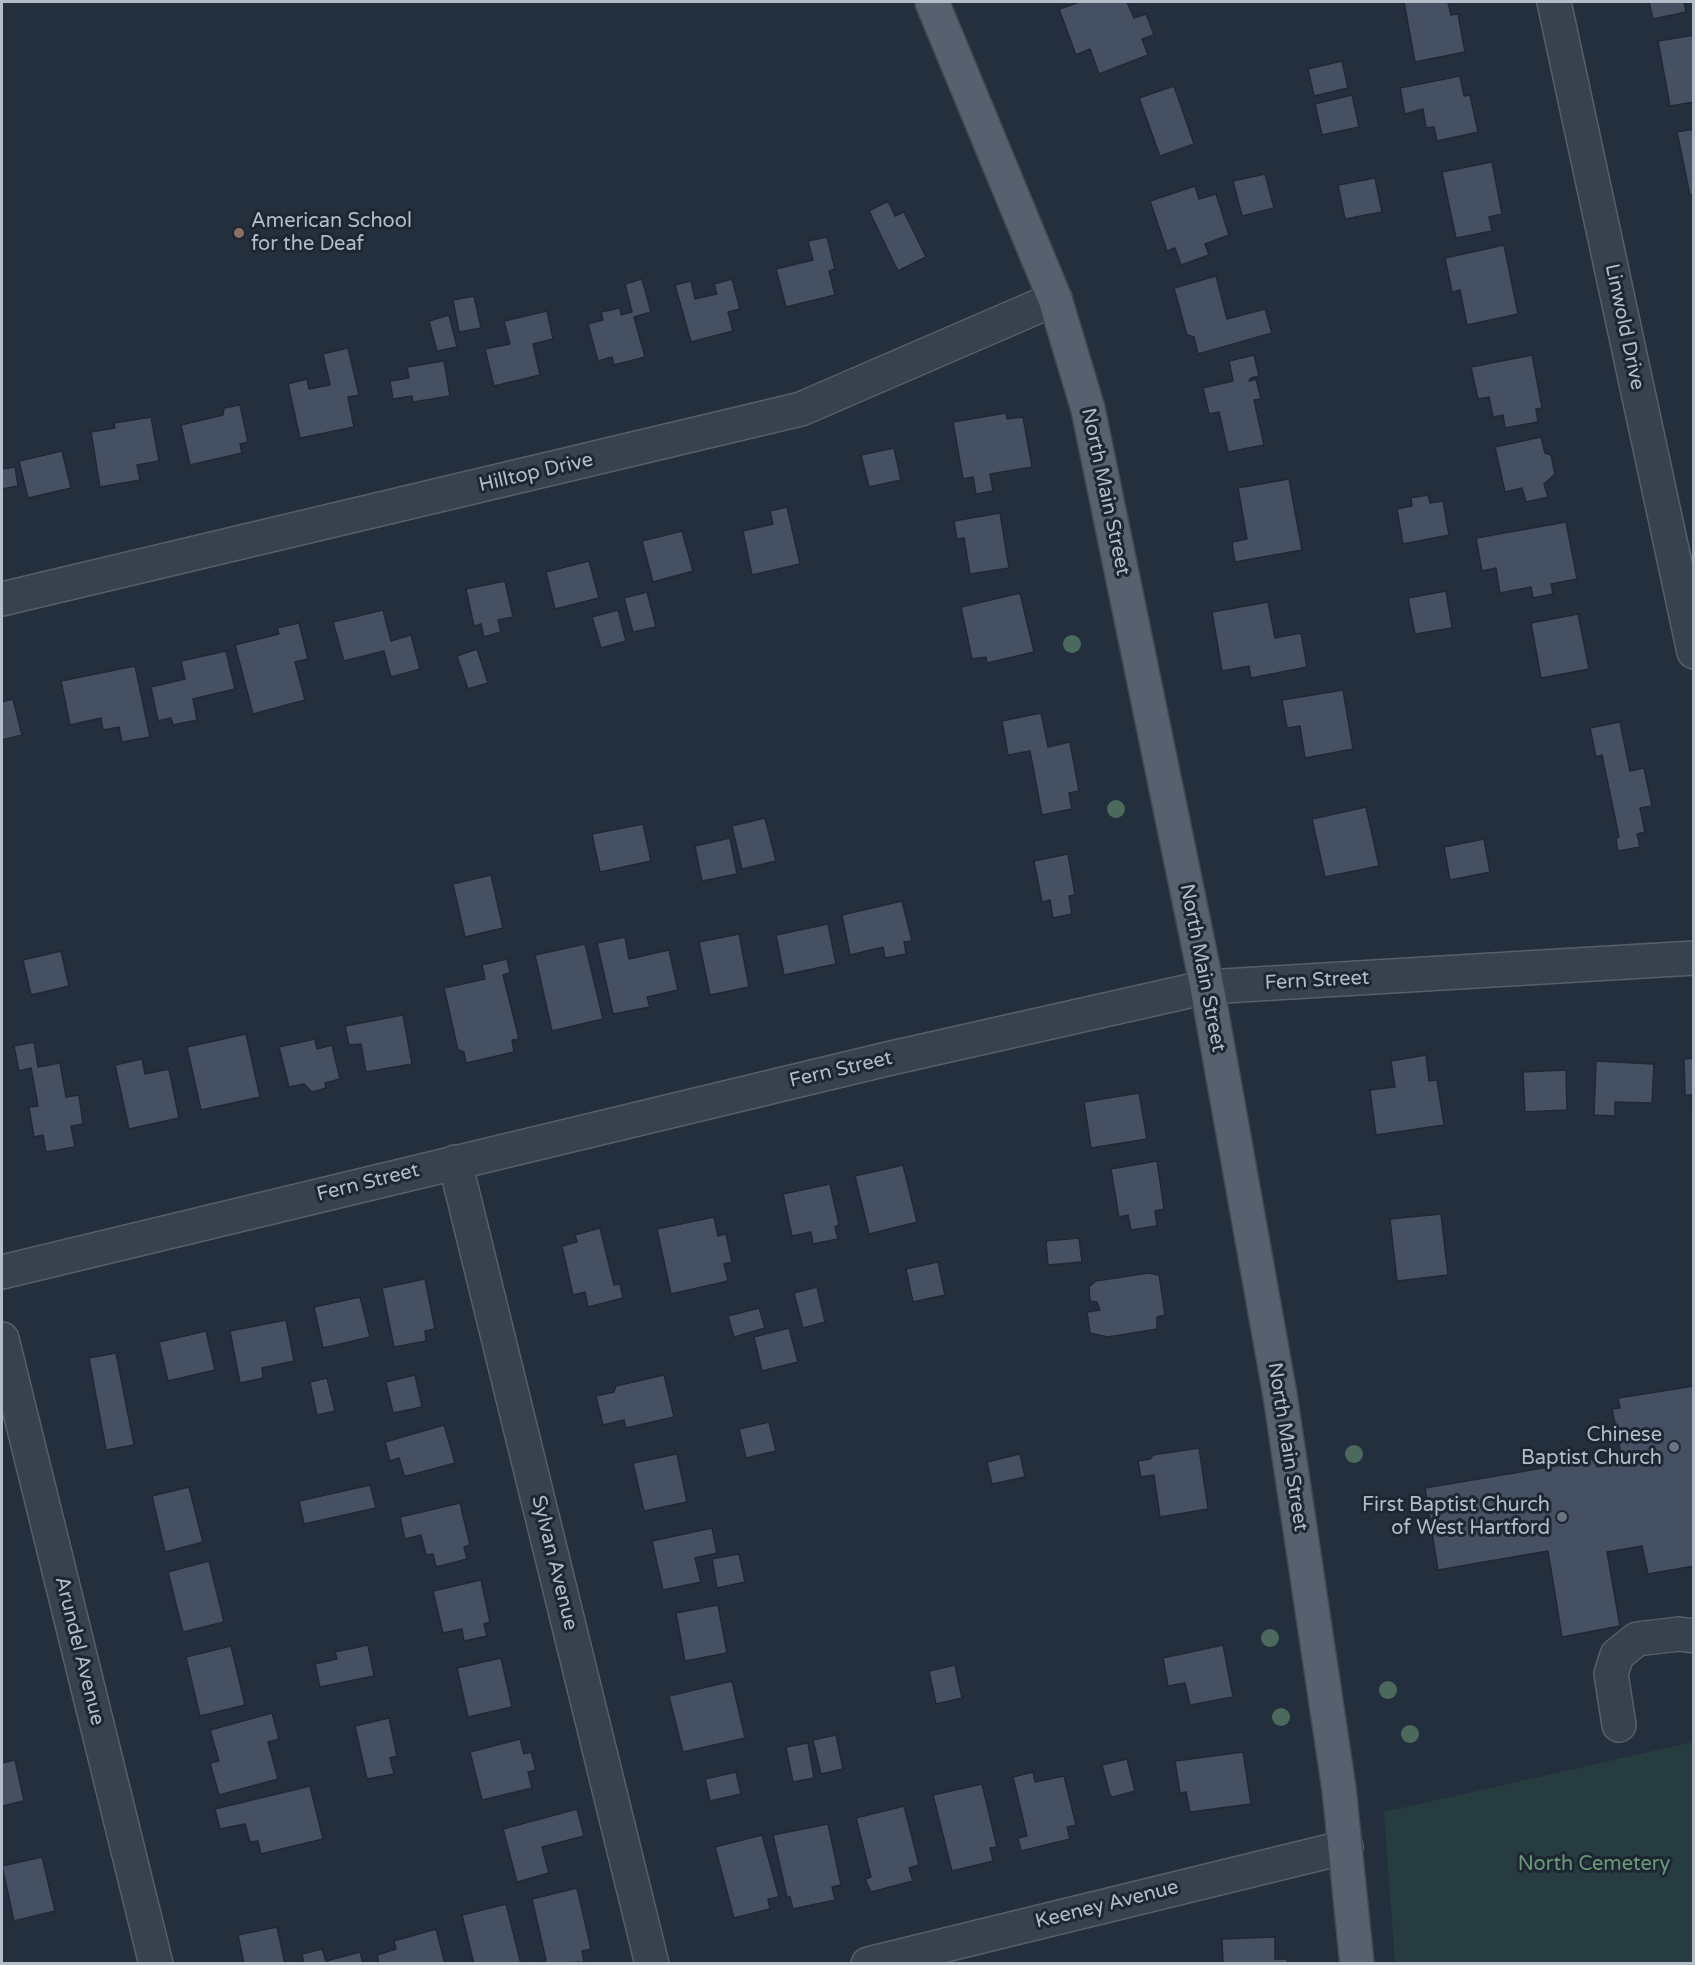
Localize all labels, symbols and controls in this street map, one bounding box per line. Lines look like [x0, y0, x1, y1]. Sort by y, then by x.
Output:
place label: American School for the Deaf [251, 210, 412, 257]
marker: American School for the Deaf [232, 226, 246, 240]
street label: Linwold Drive [1599, 262, 1649, 392]
street label: North Main Street [1076, 406, 1134, 578]
street label: Hilltop Drive [477, 448, 595, 498]
street label: North Main Street [1174, 882, 1230, 1054]
street label: Fern Street [1264, 966, 1370, 996]
street label: Fern Street [787, 1047, 895, 1093]
street label: Fern Street [314, 1159, 422, 1207]
street label: North Main Street [1262, 1361, 1312, 1533]
place label: Chinese Baptist Church [1521, 1424, 1662, 1471]
marker: Chinese Baptist Church [1667, 1440, 1681, 1454]
street label: Sylvan Avenue [526, 1493, 582, 1633]
place label: First Baptist Church of West Hartford [1362, 1494, 1550, 1541]
marker: First Baptist Church of West Hartford [1555, 1510, 1569, 1524]
street label: Arundel Avenue [49, 1574, 109, 1728]
park label: North Cemetery [1518, 1853, 1670, 1877]
street label: Keeney Avenue [1033, 1876, 1181, 1934]

